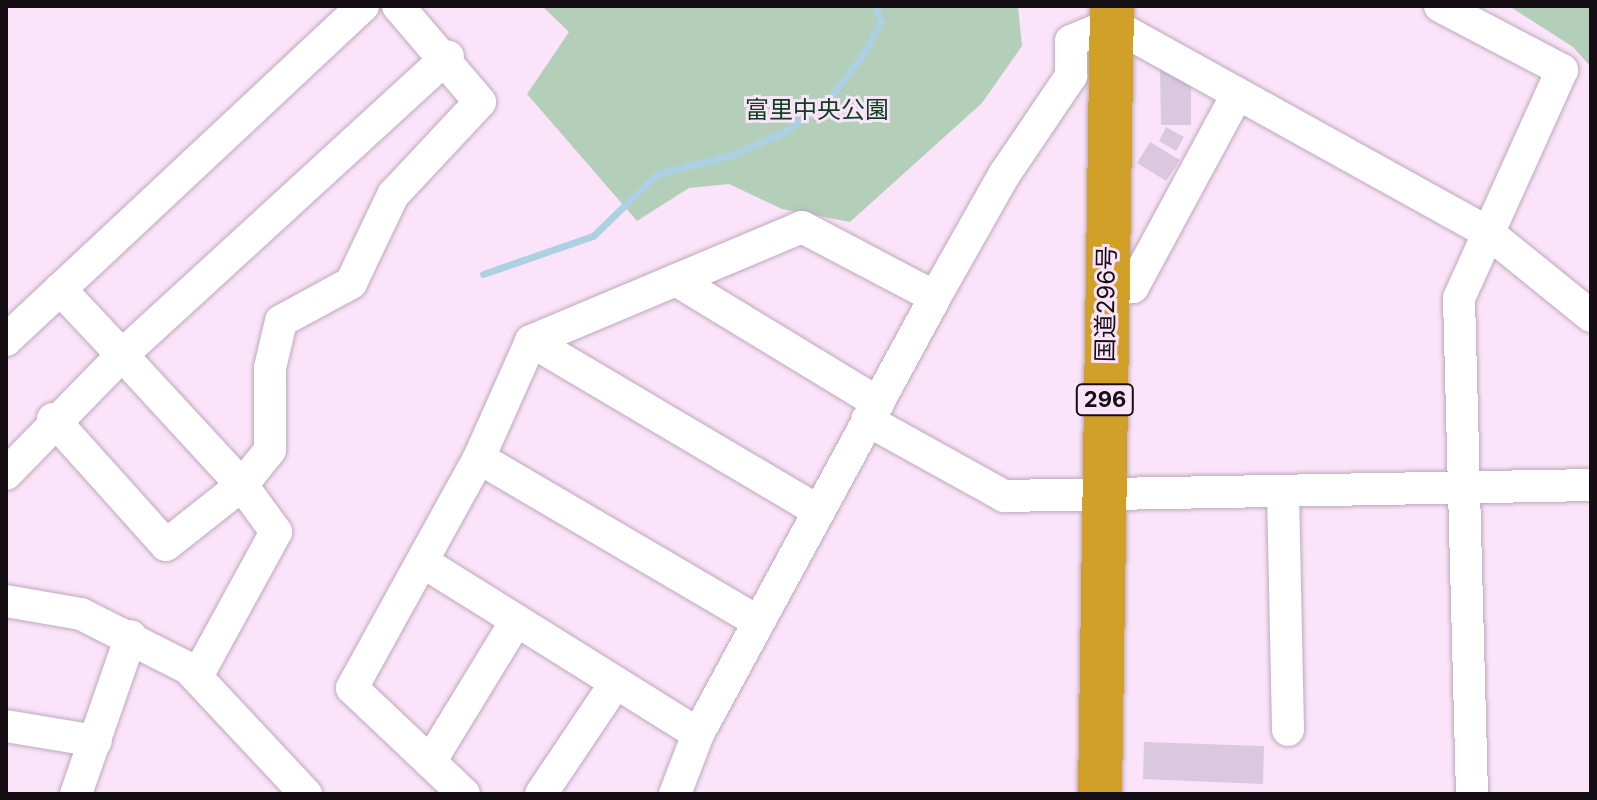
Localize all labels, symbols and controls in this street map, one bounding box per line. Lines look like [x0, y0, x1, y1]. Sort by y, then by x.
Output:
park label: 富里中央公園 [745, 96, 889, 124]
street label: 国道296号 [1091, 246, 1121, 362]
road number: 296 [1075, 382, 1135, 418]

